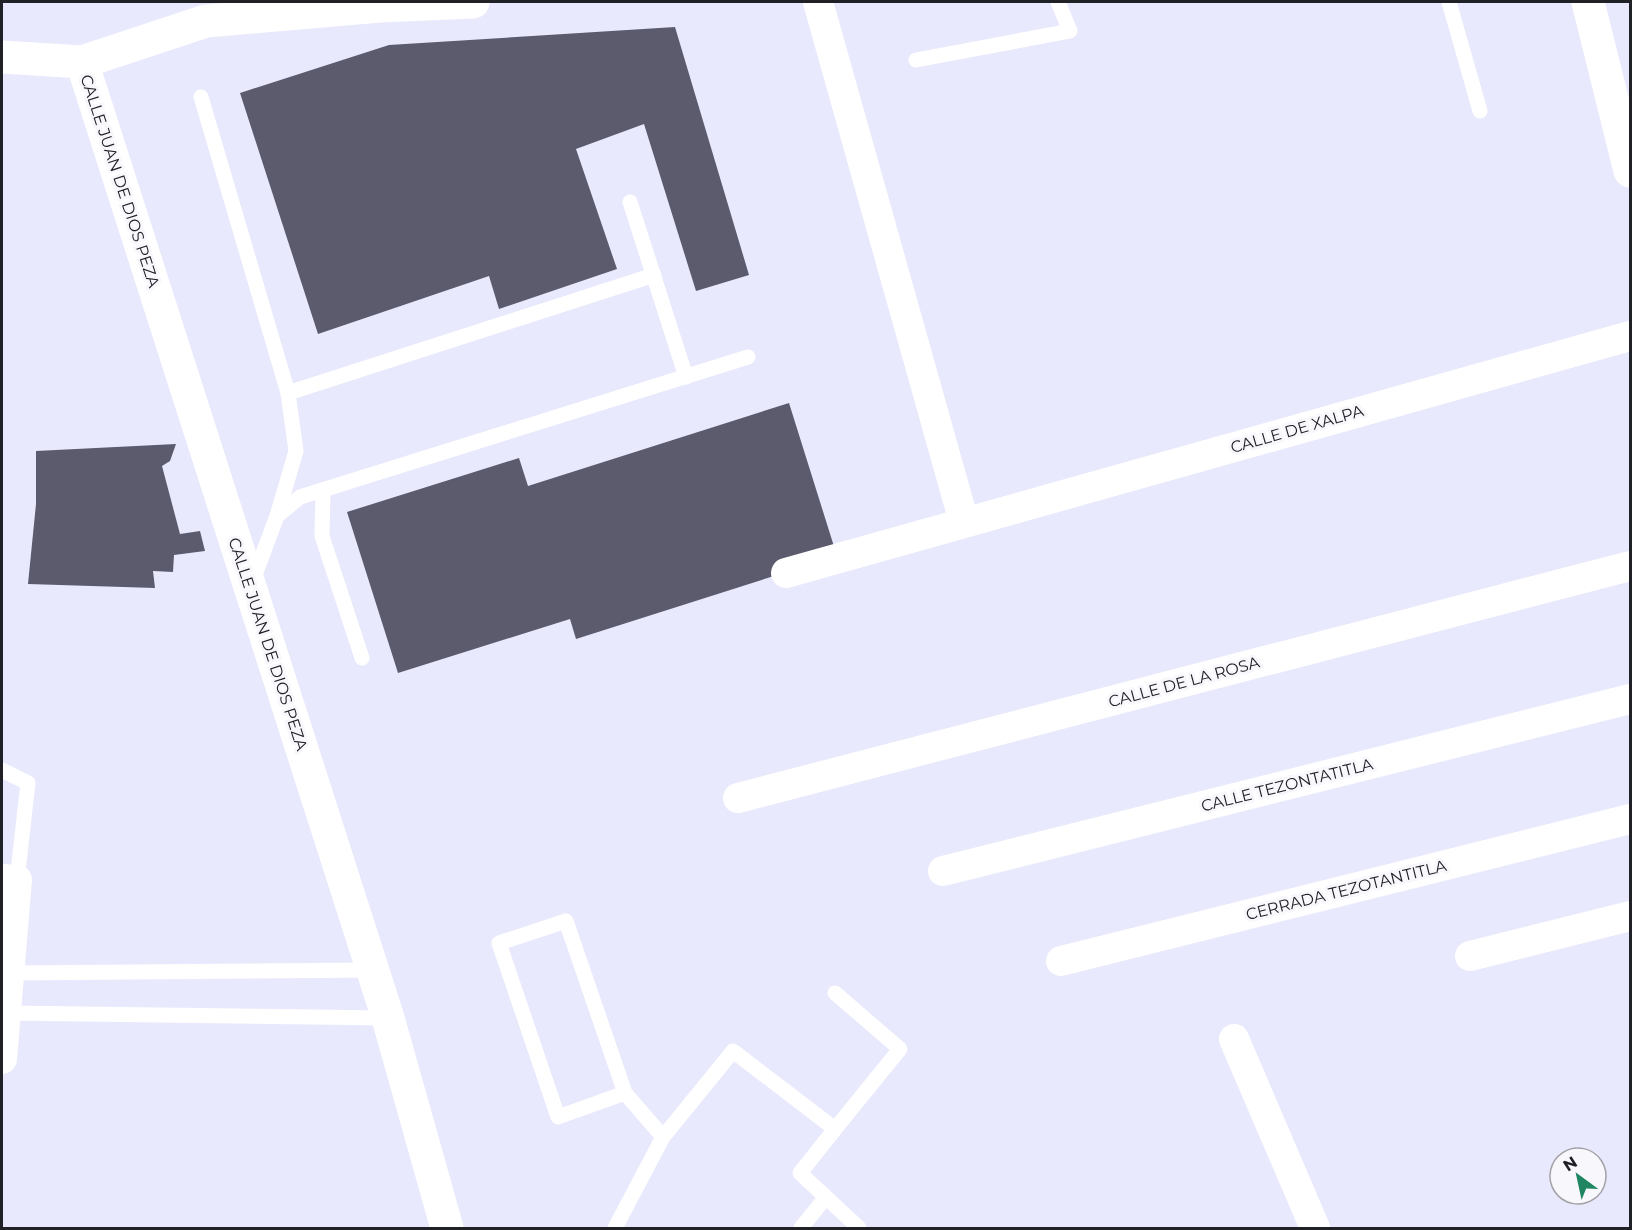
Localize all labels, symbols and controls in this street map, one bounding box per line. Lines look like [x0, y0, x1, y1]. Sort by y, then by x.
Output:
street label: CALLE JUAN DE DIOS PEZA [77, 72, 164, 290]
street label: CALLE DE XALPA [1228, 401, 1366, 457]
street label: CALLE JUAN DE DIOS PEZA [225, 535, 312, 753]
street label: CALLE DE LA ROSA [1106, 653, 1262, 711]
street label: CALLE TEZONTATITLA [1199, 754, 1375, 816]
street label: CERRADA TEZOTANTITLA [1244, 856, 1449, 924]
north arrow [1548, 1146, 1608, 1206]
text: N [1560, 1152, 1581, 1175]

